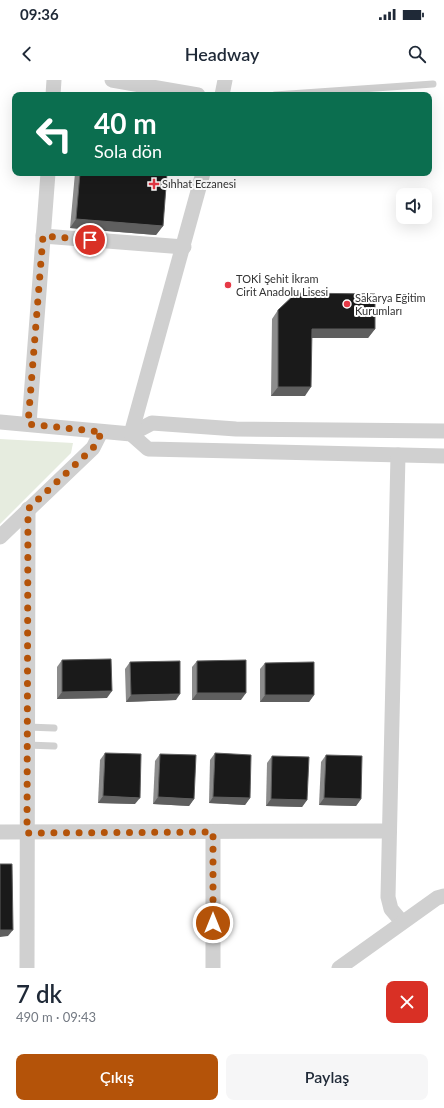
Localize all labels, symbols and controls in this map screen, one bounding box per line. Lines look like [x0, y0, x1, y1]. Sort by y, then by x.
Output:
text: 09:36 [20, 5, 59, 23]
icon: back [16, 43, 38, 65]
text: Headway [185, 43, 259, 65]
icon: search [406, 43, 428, 65]
text: 40 m [94, 106, 157, 140]
icon: left [28, 108, 80, 160]
text: Sola dön [94, 140, 162, 162]
place label: Sıhhat Eczanesi [162, 177, 236, 190]
marker: Sıhhat Eczanesi [149, 179, 159, 189]
map controls [396, 188, 432, 224]
button: sound [396, 188, 432, 224]
pin [73, 223, 107, 257]
icon: arrive [79, 229, 101, 251]
place label: TOKİ Şehit İkram Cirit Anadolu Lisesi [236, 272, 329, 298]
marker: TOKİ Şehit İkram Cirit Anadolu Lisesi [223, 280, 233, 290]
place label: Sakarya Eğitim Kurumları [355, 291, 426, 317]
marker: Sakarya Eğitim Kurumları [342, 299, 352, 309]
position arrow [192, 902, 234, 944]
text: 7 dk [16, 979, 62, 1008]
button: close [386, 981, 428, 1023]
text: 490 m · 09:43 [16, 1009, 96, 1025]
button: Çıkış [16, 1054, 218, 1100]
button: Paylaş [226, 1054, 428, 1100]

